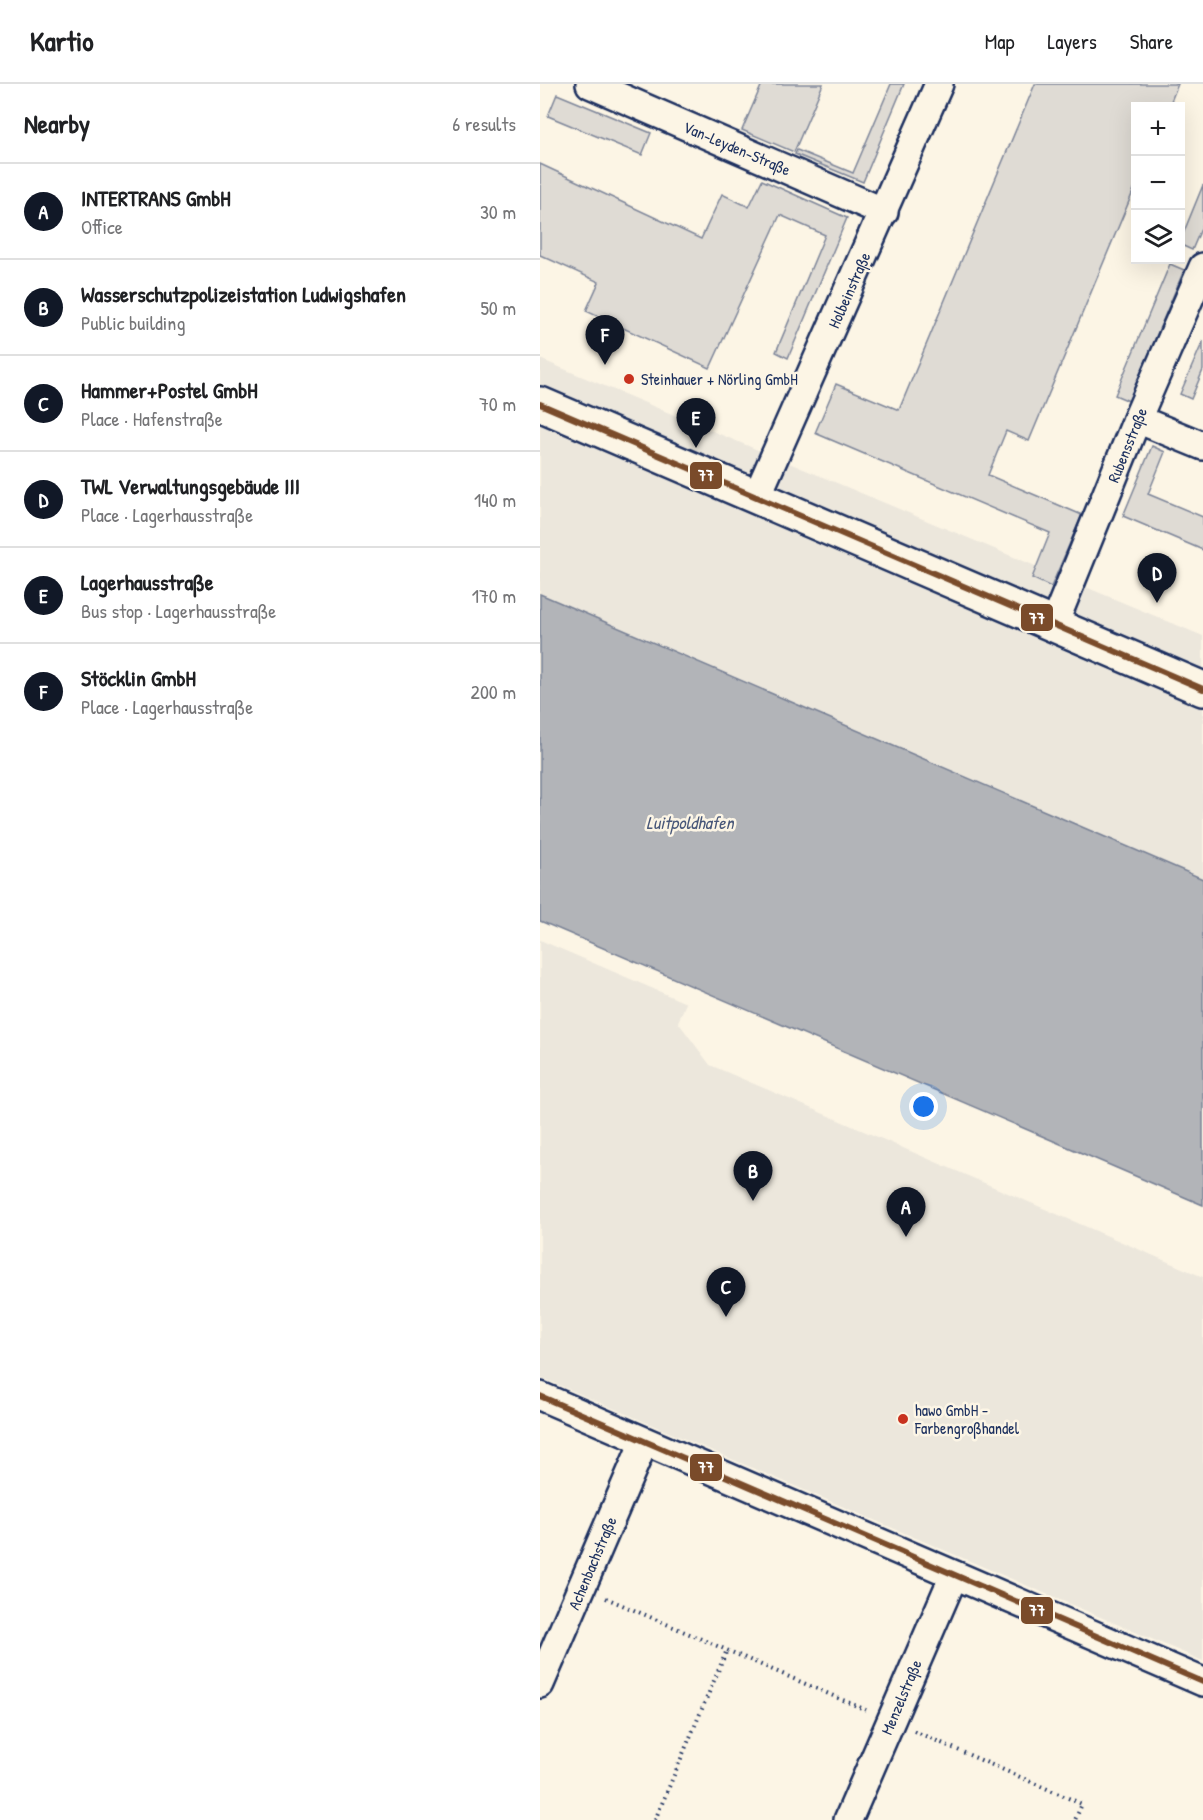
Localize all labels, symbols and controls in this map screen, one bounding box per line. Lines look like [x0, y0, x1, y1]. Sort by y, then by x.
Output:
text: Kartio [30, 22, 94, 60]
text: Map [985, 27, 1014, 56]
text: Layers [1047, 27, 1097, 56]
text: Share [1130, 27, 1173, 56]
map controls [1131, 102, 1185, 264]
button: + [1131, 102, 1185, 156]
text: Nearby [24, 106, 90, 141]
text: 6 results [452, 110, 516, 137]
street label: Van-Leyden-Straße [680, 116, 795, 181]
button: − [1131, 156, 1185, 210]
text: INTERTRANS GmbH [81, 183, 231, 213]
text: A [39, 198, 48, 225]
text: 30 m [480, 198, 516, 225]
button: layers [1131, 210, 1185, 264]
text: Office [81, 213, 123, 240]
street label: Holbeinstraße [822, 248, 876, 331]
text: Wasserschutzpolizeistation Ludwigshafen [81, 279, 406, 309]
text: B [38, 294, 49, 321]
text: 50 m [480, 294, 516, 321]
text: Public building [81, 309, 185, 336]
pin: F [586, 316, 624, 365]
place label: Steinhauer + Nörling GmbH [641, 368, 798, 390]
marker: Steinhauer + Nörling GmbH [622, 372, 636, 386]
text: Hammer+Postel GmbH [81, 375, 258, 405]
text: C [38, 390, 49, 417]
text: 70 m [479, 390, 516, 417]
pin: E [676, 398, 716, 448]
street label: Rubensstraße [1102, 404, 1152, 486]
text: Place · Hafenstraße [81, 405, 223, 432]
line badge: 77 [689, 461, 723, 490]
text: 77 [697, 464, 714, 486]
text: TWL Verwaltungsgebäude III [81, 471, 300, 501]
text: D [39, 486, 48, 513]
text: 140 m [474, 486, 516, 513]
text: Place · Lagerhausstraße [81, 501, 253, 528]
pin: D [1138, 554, 1176, 603]
text: Lagerhausstraße [81, 567, 214, 597]
text: E [39, 582, 48, 609]
text: 170 m [472, 582, 516, 609]
text: Bus stop · Lagerhausstraße [81, 597, 276, 624]
line badge: 77 [1020, 603, 1054, 632]
text: 77 [1028, 607, 1045, 629]
text: Stöcklin GmbH [81, 663, 196, 693]
text: F [40, 678, 47, 705]
text: 200 m [471, 678, 516, 705]
text: Place · Lagerhausstraße [81, 693, 253, 720]
water label: Luitpoldhafen [646, 810, 735, 835]
your location [909, 1092, 938, 1121]
pin: B [734, 1152, 772, 1201]
pin: A [886, 1188, 926, 1237]
pin: C [706, 1268, 746, 1317]
place label: hawo GmbH - Farbengroßhandel [914, 1399, 1020, 1439]
marker: hawo GmbH - Farbengroßhandel [896, 1412, 910, 1426]
line badge: 77 [689, 1453, 723, 1482]
text: 77 [697, 1456, 714, 1478]
street label: Achenbachstraße [563, 1513, 622, 1613]
line badge: 77 [1020, 1596, 1054, 1625]
text: 77 [1028, 1599, 1045, 1621]
street label: Menzelstraße [875, 1656, 927, 1738]

